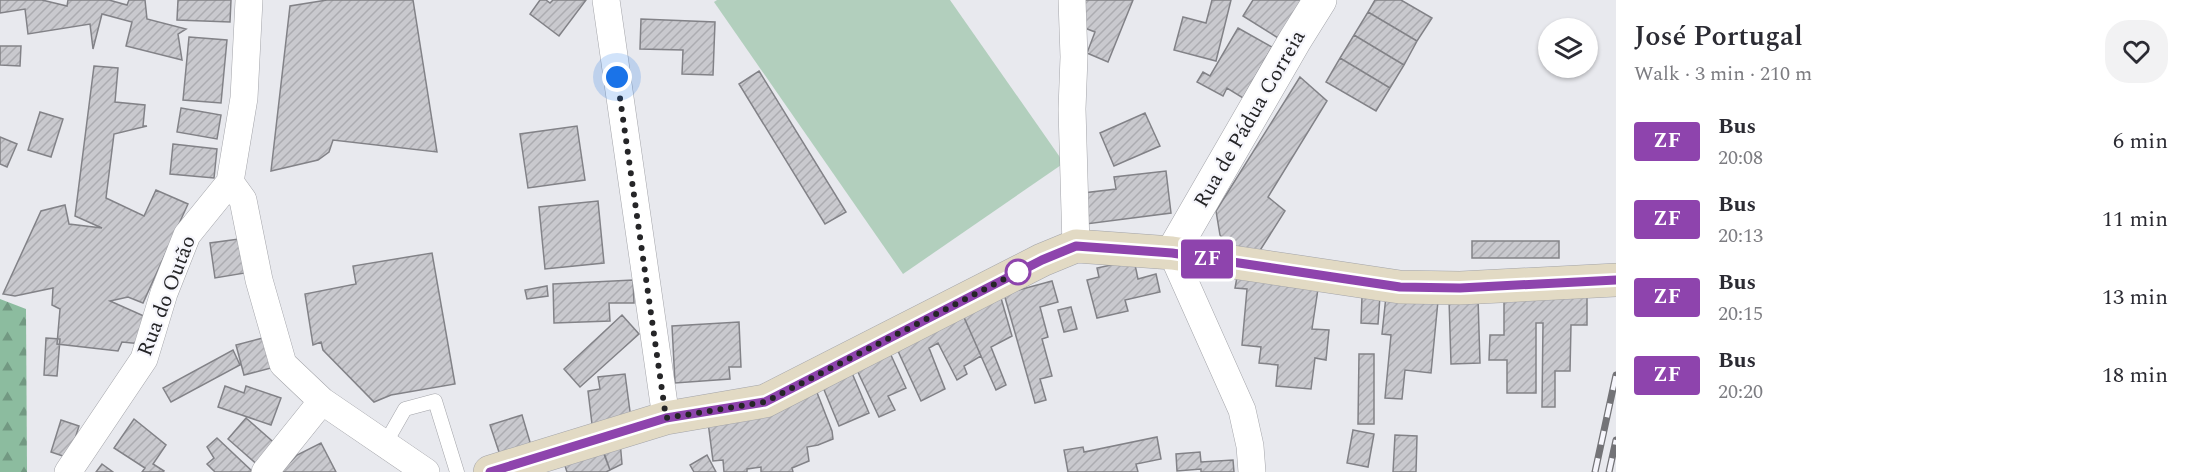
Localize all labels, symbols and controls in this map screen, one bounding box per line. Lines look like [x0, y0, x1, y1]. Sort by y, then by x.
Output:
text: José Portugal [1634, 15, 1803, 58]
map controls [1538, 18, 1598, 78]
button: layers [1538, 18, 1598, 78]
button: heart [2105, 20, 2168, 83]
street label: Rua de Pádua Correia [1186, 23, 1314, 214]
text: Walk · 3 min · 210 m [1634, 59, 1812, 89]
your location [602, 62, 632, 92]
text: Bus [1718, 110, 1756, 143]
text: ZF [1653, 125, 1681, 157]
text: 6 min [2113, 125, 2168, 158]
text: 20:08 [1718, 143, 1763, 173]
text: Bus [1718, 188, 1756, 221]
text: ZF [1653, 203, 1681, 235]
text: 11 min [2102, 203, 2168, 236]
text: 20:13 [1718, 221, 1763, 251]
street label: Rua do Outão [129, 231, 205, 361]
line badge: ZF [1180, 240, 1234, 278]
text: ZF [1193, 243, 1221, 275]
unlabelled marker [1005, 259, 1031, 285]
text: Bus [1718, 266, 1756, 299]
text: ZF [1653, 281, 1681, 313]
text: 13 min [2102, 281, 2168, 314]
text: 20:15 [1718, 299, 1763, 329]
text: Bus [1718, 344, 1756, 377]
text: ZF [1653, 359, 1681, 391]
text: 18 min [2102, 359, 2168, 392]
text: 20:20 [1718, 377, 1763, 407]

